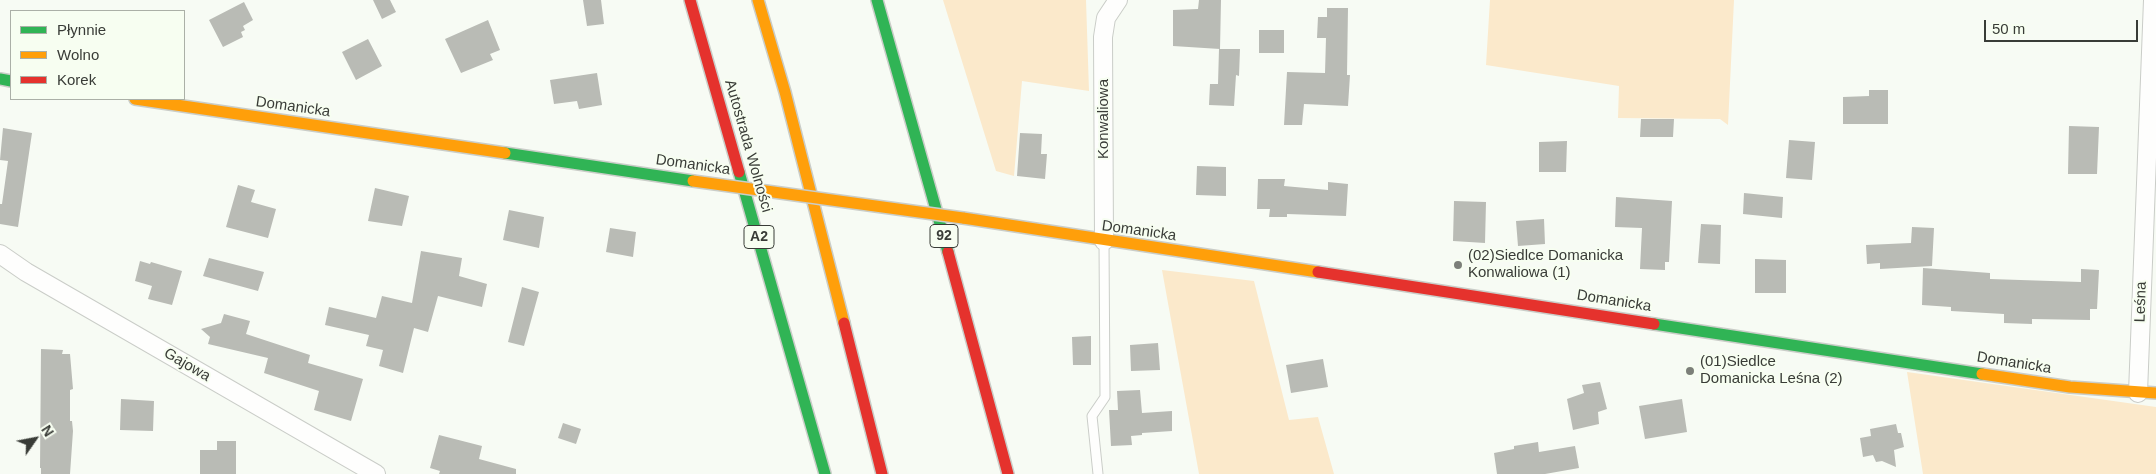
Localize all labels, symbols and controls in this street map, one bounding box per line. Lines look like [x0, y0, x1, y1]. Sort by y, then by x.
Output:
legend [10, 10, 185, 100]
scale bar [1986, 10, 2140, 42]
text: 50 m [1992, 20, 2025, 37]
text: Płynnie [57, 21, 106, 38]
text: Wolno [57, 46, 99, 63]
text: Korek [57, 71, 96, 88]
street label: Autostrada Wolności [720, 78, 776, 214]
street label: Konwaliowa [1095, 79, 1113, 159]
street label: Domanicka [255, 93, 331, 121]
street label: Domanicka [655, 151, 731, 179]
street label: Domanicka [1101, 217, 1177, 245]
road number: 92 [930, 225, 958, 248]
road number: A2 [744, 226, 774, 248]
place label: (02)Siedlce Domanicka Konwaliowa (1) [1468, 247, 1623, 282]
marker: (02)Siedlce Domanicka Konwaliowa (1) [1452, 259, 1464, 271]
street label: Leśna [2131, 281, 2151, 323]
street label: Domanicka [1576, 286, 1652, 316]
street label: Gajowa [160, 344, 214, 386]
street label: Domanicka [1976, 348, 2052, 378]
place label: (01)Siedlce Domanicka Leśna (2) [1700, 353, 1843, 388]
marker: (01)Siedlce Domanicka Leśna (2) [1684, 365, 1696, 377]
north arrow [10, 414, 60, 464]
text: N [38, 422, 57, 439]

